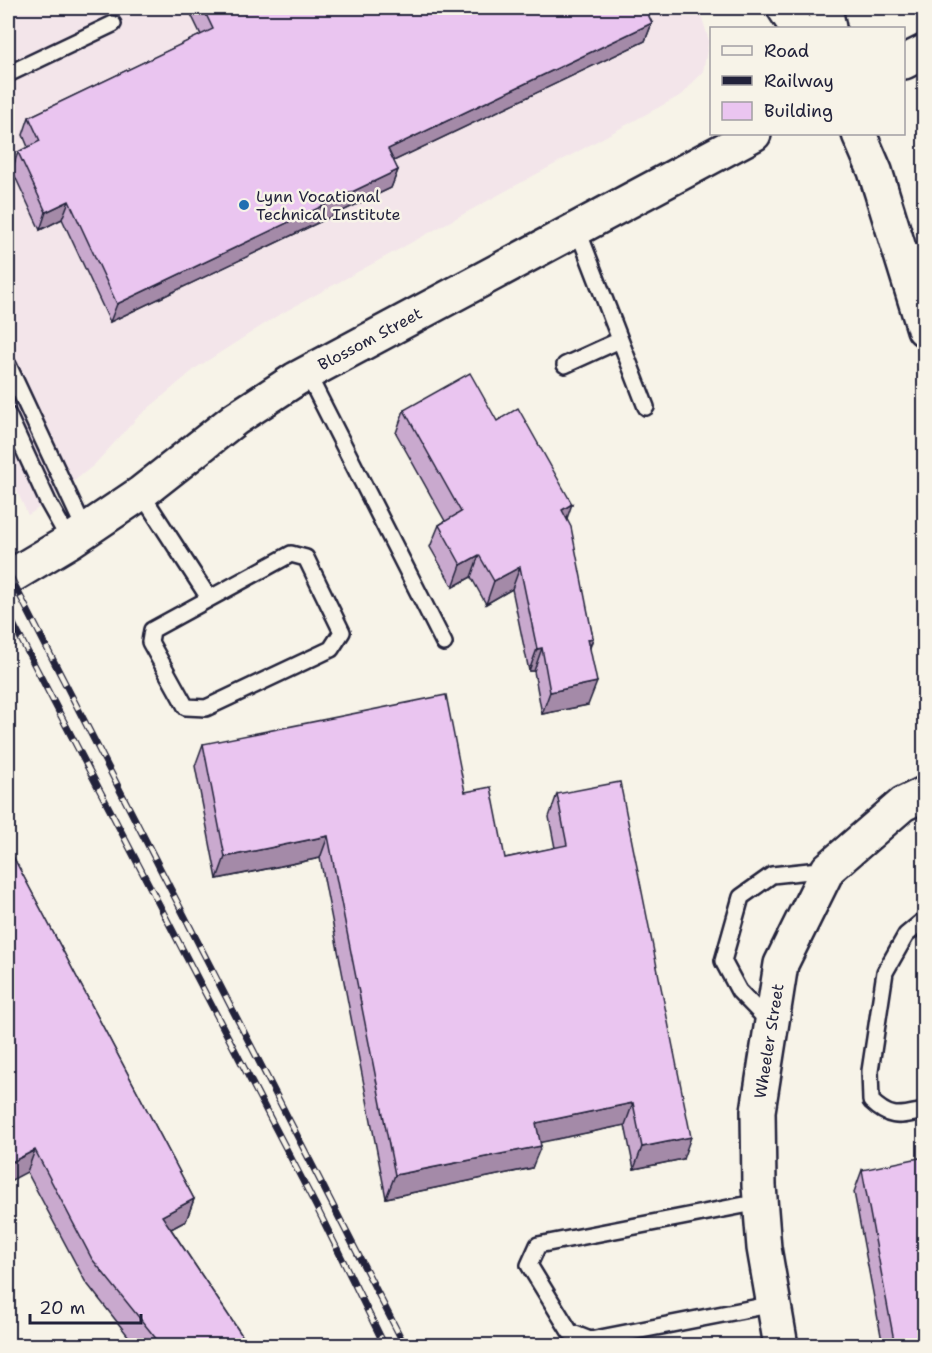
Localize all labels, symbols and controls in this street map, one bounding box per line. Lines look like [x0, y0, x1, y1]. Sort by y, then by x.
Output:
legend [710, 27, 905, 135]
text: Road [764, 39, 809, 63]
text: Railway [764, 69, 834, 93]
text: Building [764, 99, 833, 123]
place label: Lynn Vocational Technical Institute [256, 186, 400, 225]
marker: Lynn Vocational Technical Institute [237, 198, 251, 212]
street label: Blossom Street [314, 303, 426, 375]
street label: Wheeler Street [750, 982, 788, 1100]
scale bar [30, 1287, 141, 1325]
text: 20 m [39, 1296, 85, 1320]

